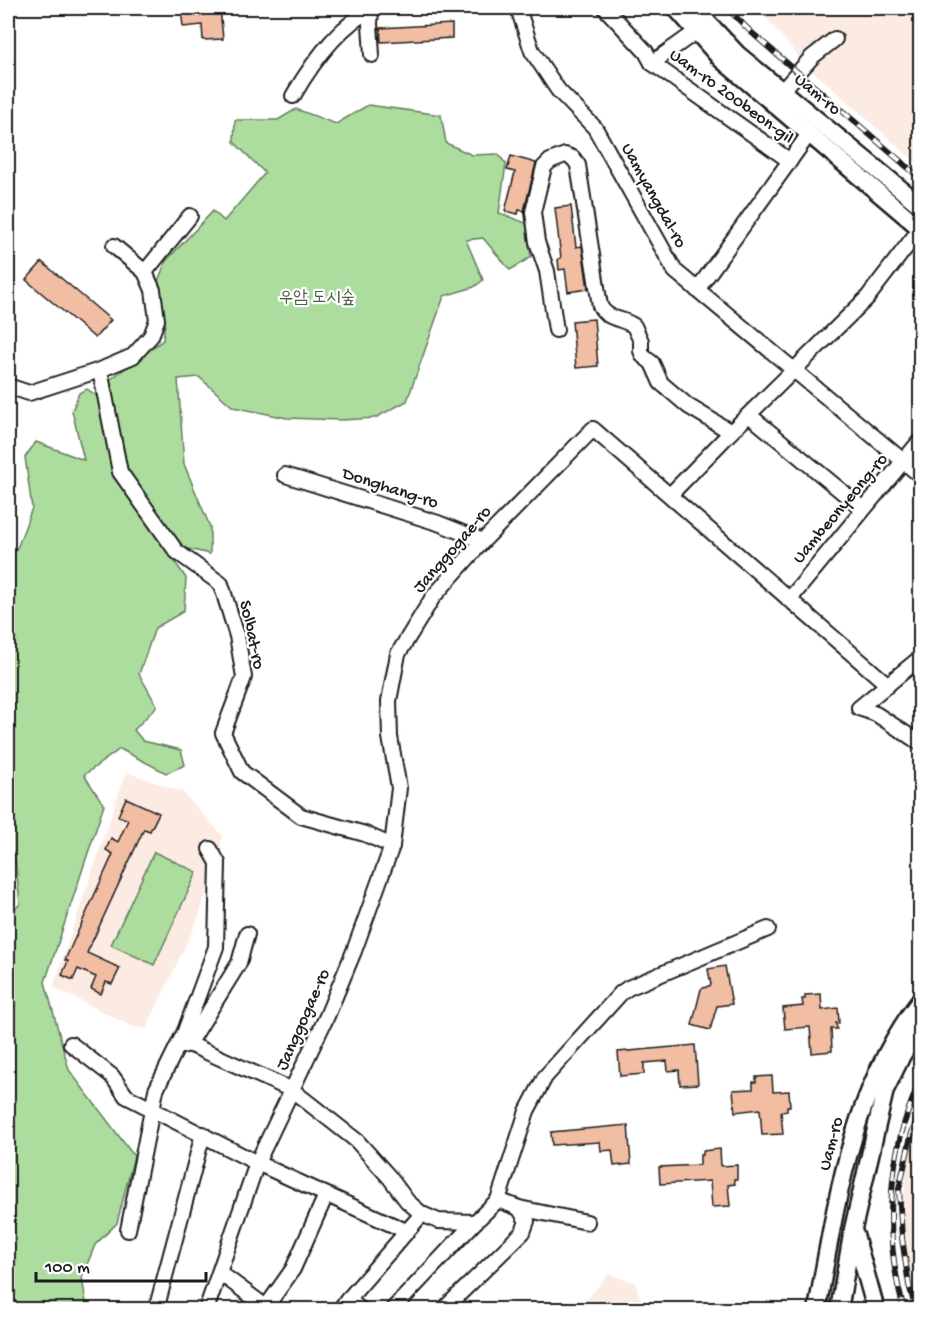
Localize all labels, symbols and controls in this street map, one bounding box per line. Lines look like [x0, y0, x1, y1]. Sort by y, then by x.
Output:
street label: Uam-ro 200beon-gil [665, 45, 797, 149]
street label: Uam-ro [789, 69, 845, 121]
street label: Uamyangdal-ro [616, 140, 690, 252]
park label: 우암 도시숲 [279, 288, 355, 309]
street label: Uambeonyeong-ro [789, 450, 893, 568]
street label: Donghang-ro [338, 463, 441, 514]
street label: Janggogae-ro [409, 502, 497, 598]
street label: Solbat-ro [233, 599, 269, 671]
street label: Janggogae-ro [272, 966, 336, 1074]
street label: Uam-ro [815, 1115, 849, 1173]
scale bar [36, 1245, 206, 1283]
text: 100 m [44, 1258, 90, 1279]

